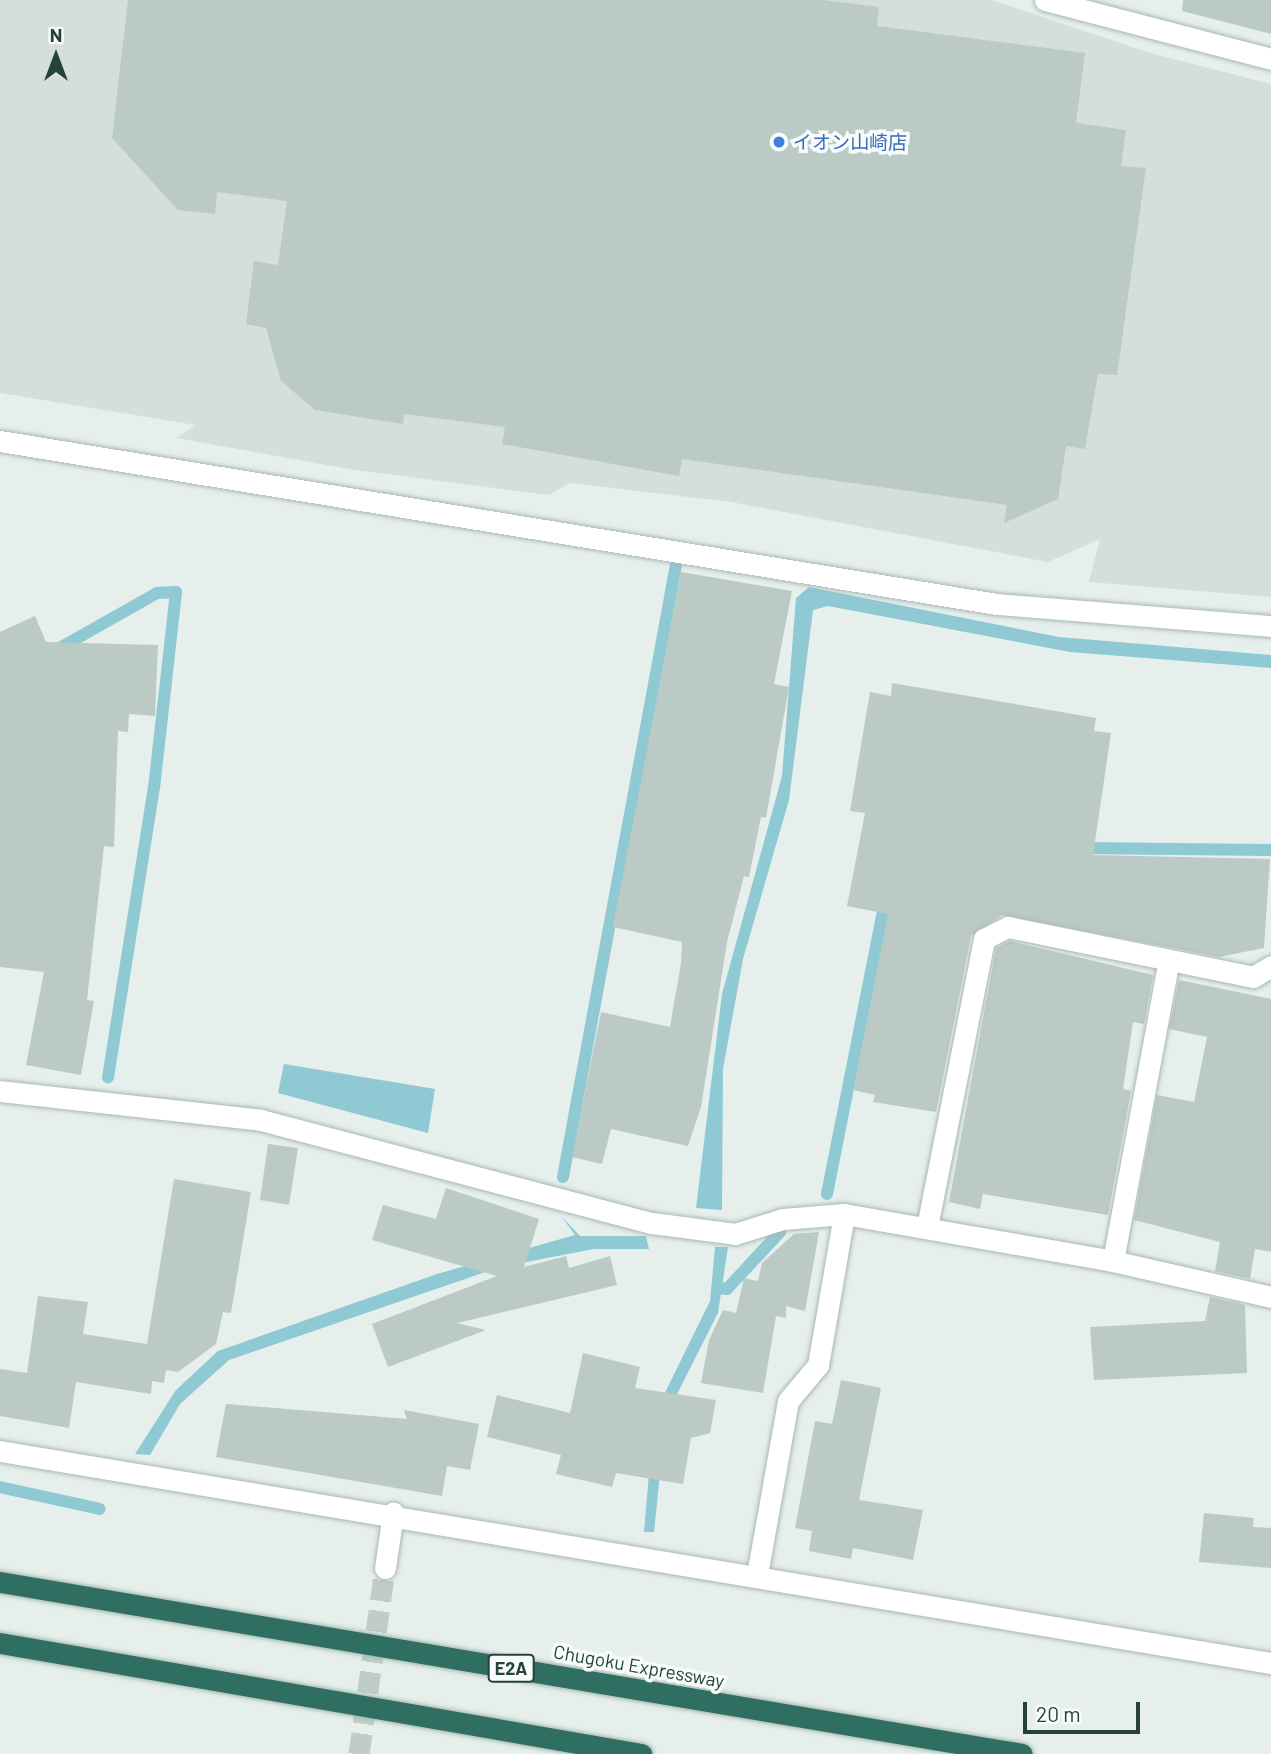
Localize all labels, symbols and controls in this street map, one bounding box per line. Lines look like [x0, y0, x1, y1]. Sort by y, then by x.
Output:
north arrow [21, 21, 91, 91]
text: N [50, 23, 62, 46]
place label: イオン山崎店 [793, 131, 907, 153]
marker: イオン山崎店 [771, 134, 787, 150]
street label: Chugoku Expressway [552, 1640, 726, 1692]
road number: E2A [486, 1653, 536, 1682]
scale bar [1026, 1688, 1143, 1732]
text: 20 m [1036, 1701, 1081, 1726]

